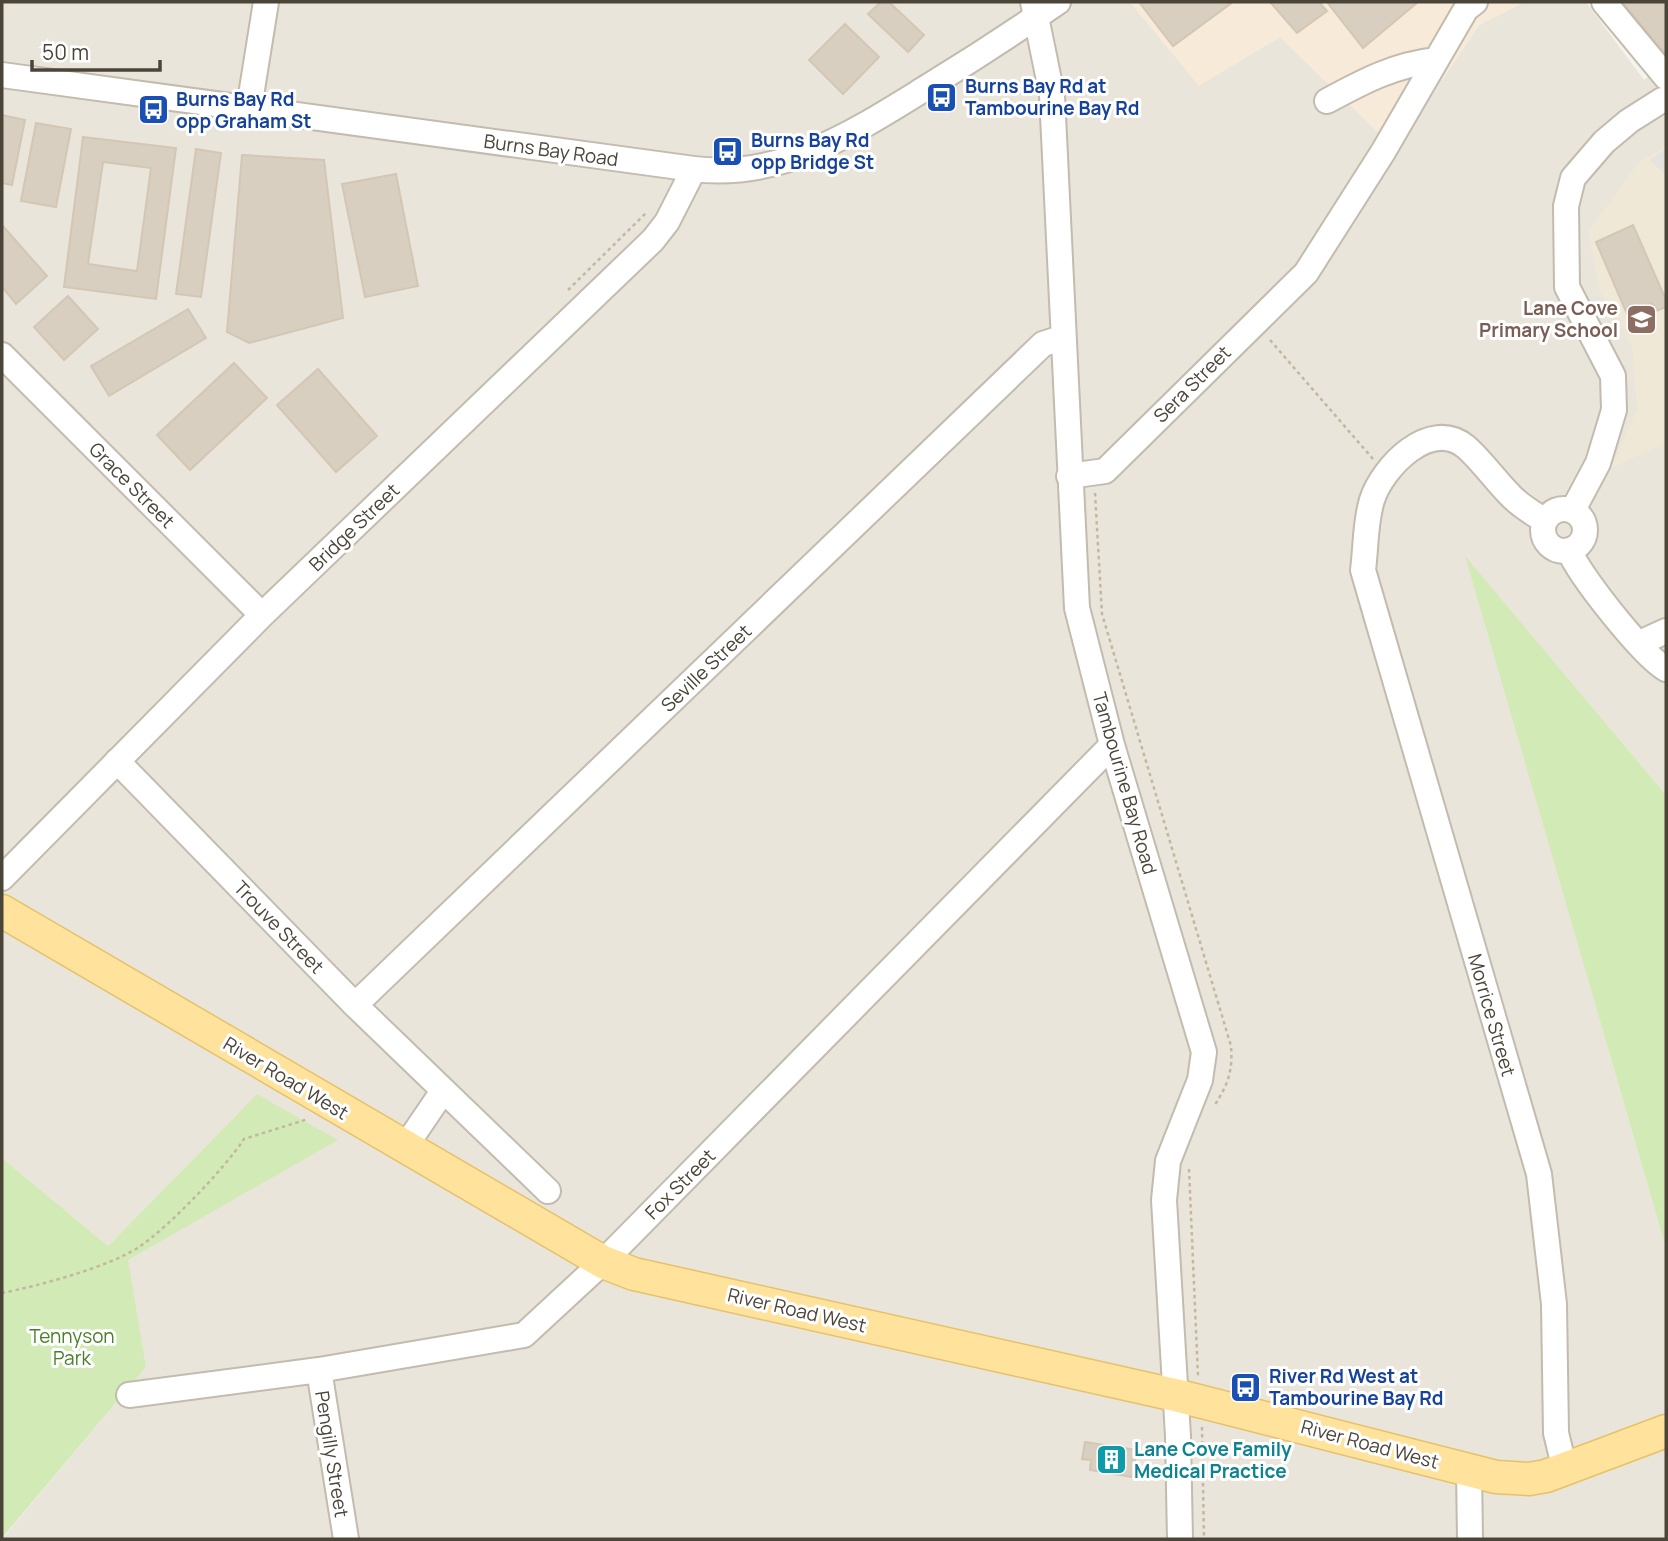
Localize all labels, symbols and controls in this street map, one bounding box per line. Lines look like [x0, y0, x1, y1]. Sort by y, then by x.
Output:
scale bar [32, 28, 159, 72]
text: 50 m [42, 38, 89, 66]
place label: Burns Bay Rd at Tambourine Bay Rd [965, 73, 1139, 121]
bus stop icon: Burns Bay Rd at Tambourine Bay Rd [925, 80, 959, 114]
place label: Burns Bay Rd opp Graham St [176, 86, 312, 134]
bus stop icon: Burns Bay Rd opp Graham St [136, 93, 170, 127]
place label: Burns Bay Rd opp Bridge St [751, 127, 874, 175]
street label: Burns Bay Road [482, 128, 620, 172]
bus stop icon: Burns Bay Rd opp Bridge St [711, 134, 745, 168]
place label: Lane Cove Primary School [1479, 295, 1618, 343]
school or university icon: Lane Cove Primary School [1624, 302, 1658, 336]
street label: Sera Street [1148, 340, 1236, 428]
street label: Grace Street [83, 436, 181, 534]
street label: Bridge Street [303, 477, 405, 577]
street label: Seville Street [655, 618, 757, 718]
street label: Tambourine Bay Road [1087, 689, 1163, 877]
street label: Trouve Street [228, 875, 330, 979]
street label: Morrice Street [1462, 951, 1522, 1079]
street label: River Road West [219, 1030, 353, 1126]
street label: Fox Street [639, 1143, 721, 1225]
street label: River Road West [725, 1281, 869, 1339]
park label: Tennyson Park [29, 1323, 115, 1371]
place label: River Rd West at Tambourine Bay Rd [1269, 1363, 1443, 1411]
bus stop icon: River Rd West at Tambourine Bay Rd [1229, 1370, 1263, 1404]
street label: Pengilly Street [309, 1389, 355, 1519]
street label: River Road West [1298, 1413, 1442, 1475]
place label: Lane Cove Family Medical Practice [1134, 1436, 1292, 1484]
building icon: Lane Cove Family Medical Practice [1094, 1443, 1128, 1477]

